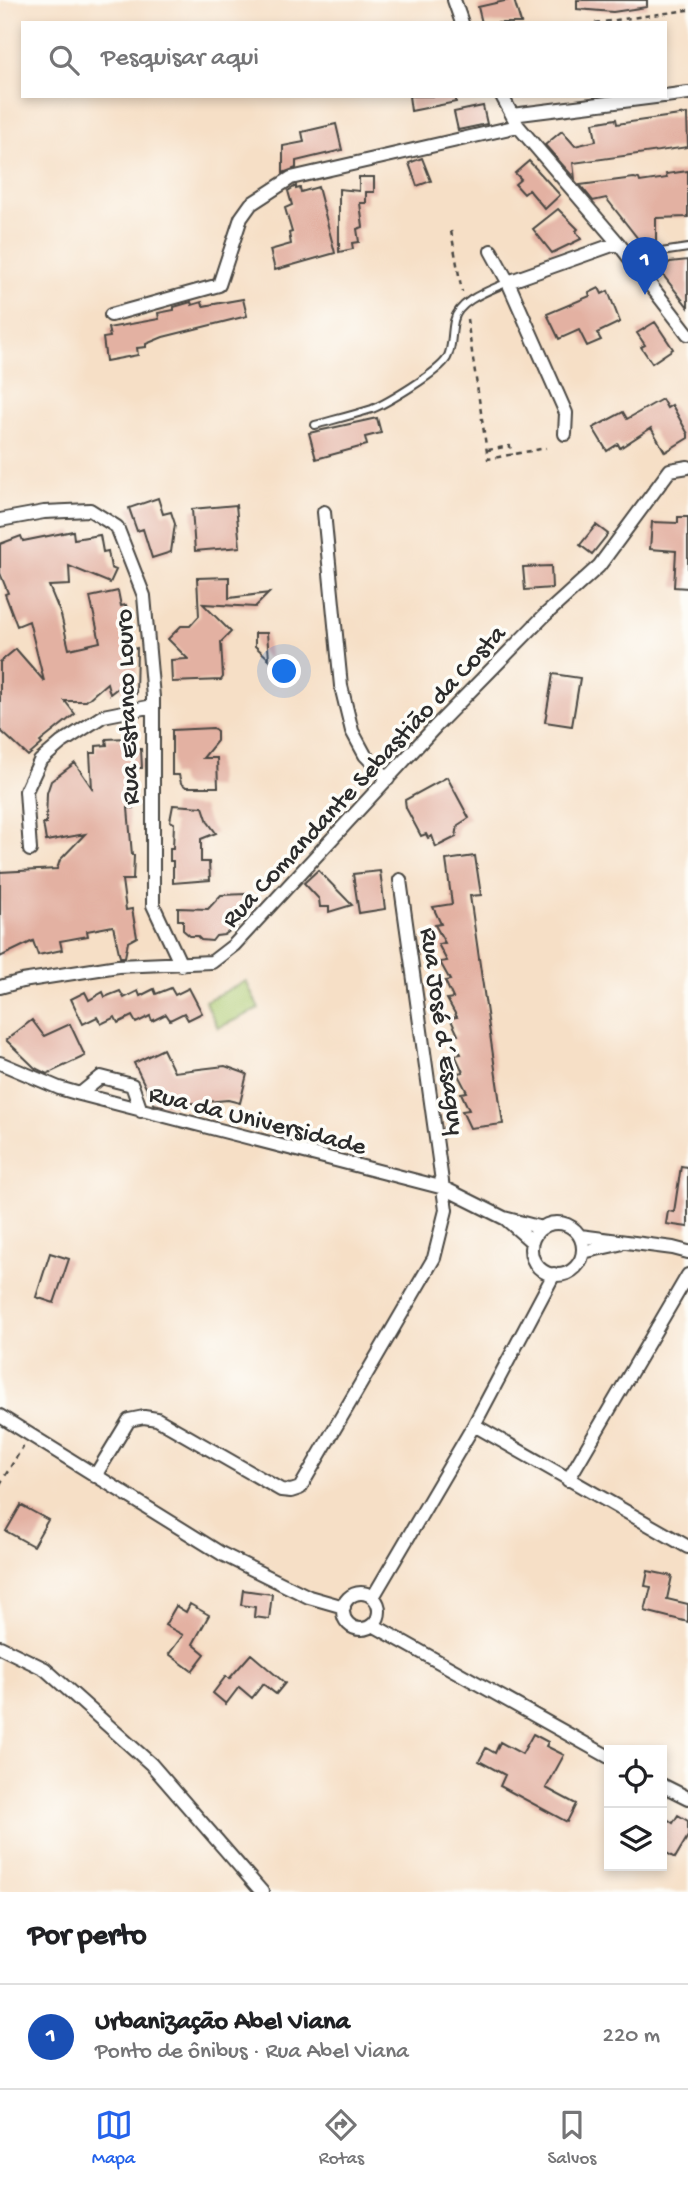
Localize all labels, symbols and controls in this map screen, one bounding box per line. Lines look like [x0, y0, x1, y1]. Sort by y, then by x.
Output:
search box [21, 21, 667, 98]
icon: search [45, 41, 83, 79]
text: Pesquisar aqui [101, 44, 259, 75]
pin: 1 [622, 237, 668, 295]
street label: Rua Estanco Louro [111, 608, 148, 805]
street label: Rua Comandante Sebastião da Costa [217, 619, 515, 936]
your location [267, 654, 301, 688]
street label: Rua José d´Esaguy [411, 926, 470, 1137]
street label: Rua da Universidade [145, 1080, 369, 1165]
map controls [604, 1745, 667, 1871]
button: locate [604, 1745, 667, 1808]
button: layers [604, 1808, 667, 1871]
text: Por perto [28, 1920, 147, 1955]
text: Urbanização Abel Viana [95, 2008, 350, 2039]
text: 1 [46, 2023, 56, 2050]
text: 220 m [603, 2023, 660, 2050]
text: Ponto de ônibus · Rua Abel Viana [95, 2039, 409, 2066]
tab: Mapa [92, 2106, 135, 2171]
tab: Rotas [319, 2106, 364, 2171]
tab: Salvos [547, 2106, 596, 2171]

